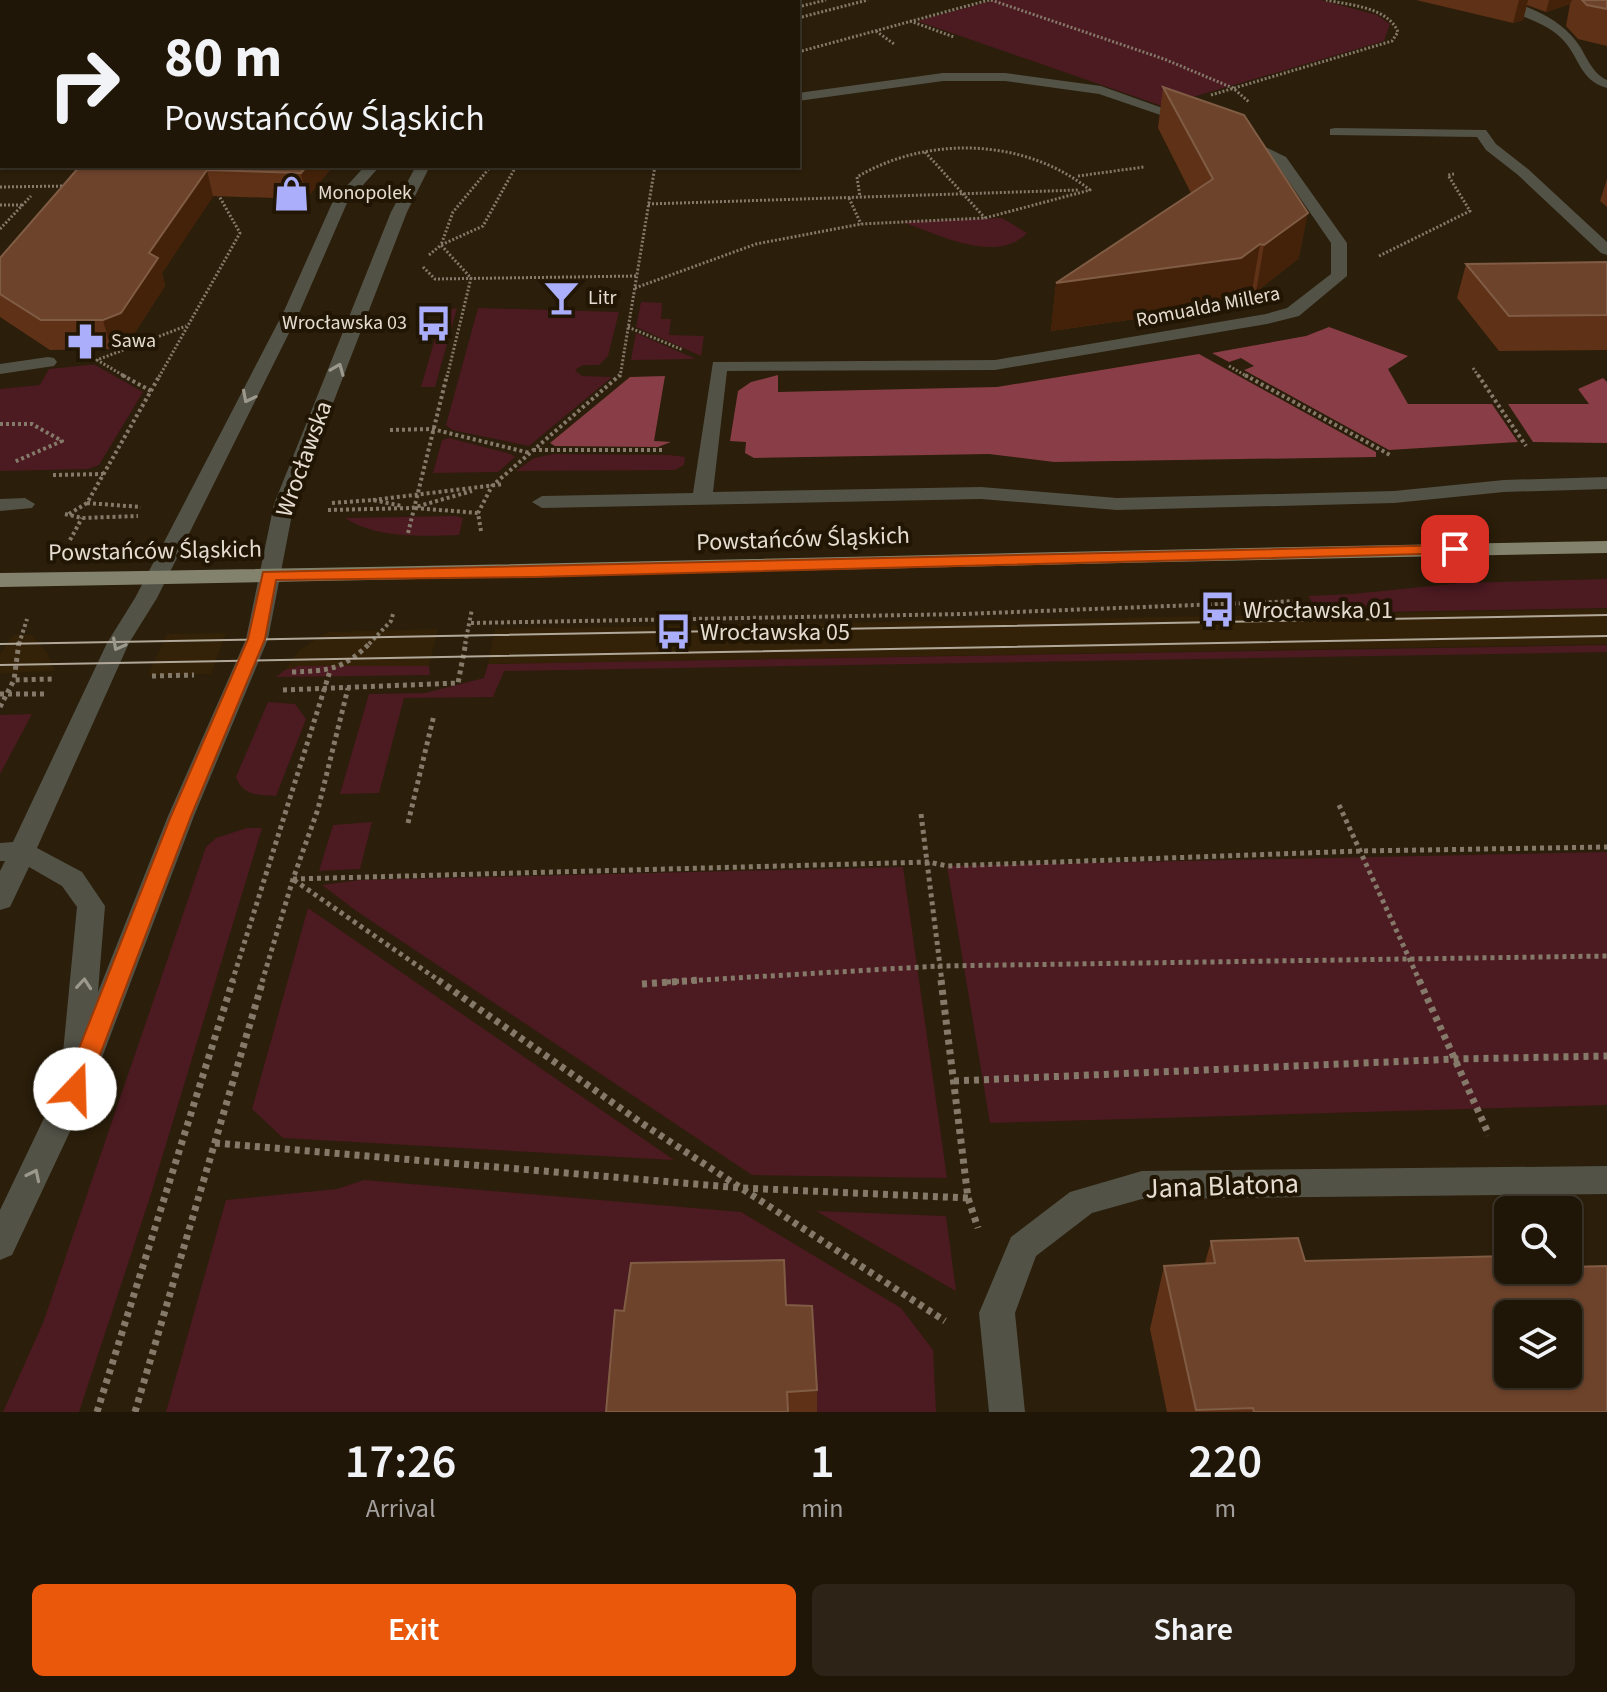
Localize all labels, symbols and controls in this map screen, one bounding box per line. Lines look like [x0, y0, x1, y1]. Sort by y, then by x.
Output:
text: 80 m [164, 19, 282, 98]
icon: right [32, 32, 136, 136]
text: Powstańców Śląskich [164, 93, 485, 144]
shop icon: Monopolek [273, 174, 311, 212]
place label: Monopolek [318, 179, 412, 207]
bar icon: Litr [543, 279, 581, 317]
street label: Romualda Millera [1134, 279, 1282, 335]
place label: Litr [588, 284, 616, 312]
bus stop icon: Wrocławska 03 [414, 304, 452, 342]
place label: Wrocławska 03 [282, 309, 407, 337]
pharmacy icon: Sawa [66, 322, 104, 360]
place label: Sawa [111, 327, 156, 355]
one-way arrow [329, 363, 345, 377]
one-way arrow [243, 388, 258, 403]
street label: Wrocławska [267, 396, 341, 522]
pin [1421, 515, 1489, 583]
street label: Powstańców Śląskich [696, 518, 910, 560]
icon: arrive [1433, 527, 1477, 571]
street label: Powstańców Śląskich [48, 532, 262, 570]
bus stop icon: Wrocławska 01 [1198, 591, 1236, 629]
place label: Wrocławska 01 [1243, 593, 1393, 628]
bus stop icon: Wrocławska 05 [655, 613, 693, 651]
place label: Wrocławska 05 [700, 615, 850, 650]
one-way arrow [112, 637, 127, 652]
one-way arrow [75, 977, 92, 990]
position arrow [33, 1047, 117, 1131]
street label: Jana Blatona [1145, 1163, 1299, 1209]
one-way arrow [24, 1168, 40, 1183]
map controls [1494, 1196, 1582, 1388]
button: search [1494, 1196, 1582, 1284]
button: layers [1494, 1300, 1582, 1388]
text: 17:26 [345, 1428, 457, 1496]
text: 1 [810, 1428, 835, 1496]
text: 220 [1188, 1428, 1262, 1496]
text: Arrival [366, 1490, 436, 1527]
text: min [801, 1490, 843, 1527]
text: m [1214, 1490, 1236, 1527]
button: Exit [32, 1584, 796, 1676]
button: Share [812, 1584, 1575, 1676]

